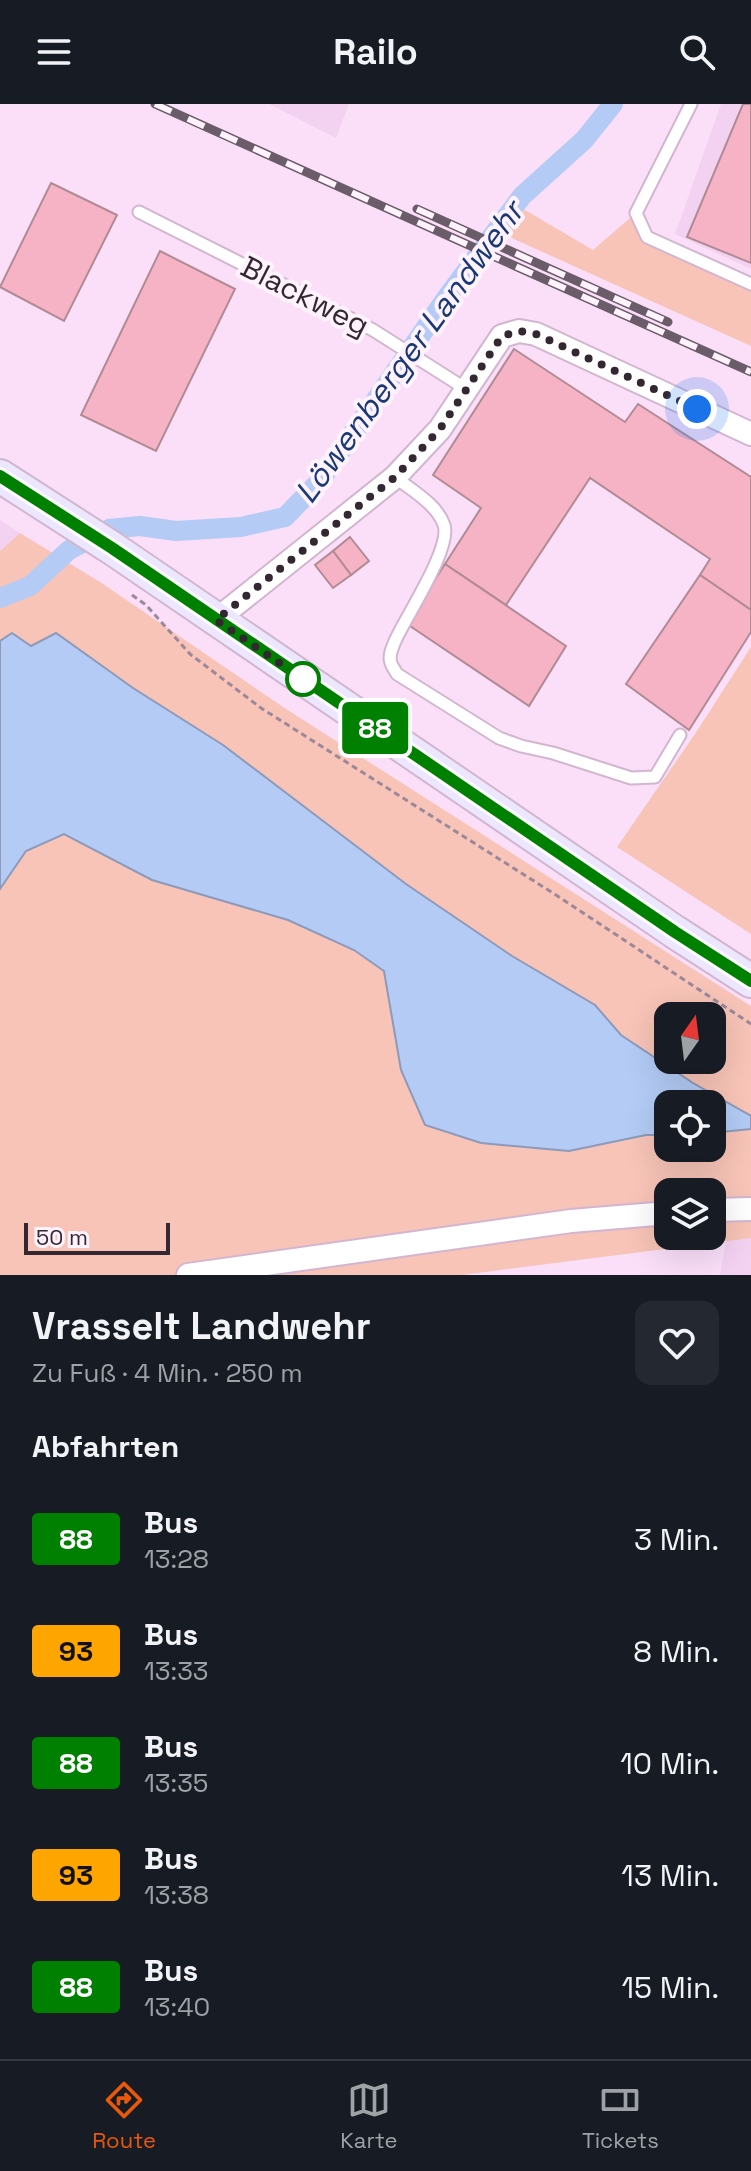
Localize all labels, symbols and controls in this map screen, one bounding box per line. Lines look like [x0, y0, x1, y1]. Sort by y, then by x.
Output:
text: Railo [333, 29, 418, 75]
icon: menu [32, 30, 76, 74]
icon: search [675, 30, 719, 74]
water label: Löwenberger Landwehr [286, 191, 534, 511]
street label: Blackweg [235, 247, 376, 344]
your location [677, 389, 717, 429]
unlabelled marker [286, 662, 320, 696]
line badge: 88 [339, 702, 411, 754]
text: 88 [358, 710, 392, 746]
north arrow [654, 1002, 726, 1074]
map controls [654, 1002, 726, 1250]
button: locate [654, 1090, 726, 1162]
button: layers [654, 1178, 726, 1250]
scale bar [24, 1219, 170, 1255]
text: 50 m [36, 1223, 88, 1251]
button: heart [635, 1301, 719, 1385]
text: Vrasselt Landwehr [32, 1302, 371, 1350]
text: Zu Fuß · 4 Min. · 250 m [32, 1356, 303, 1390]
text: Abfahrten [32, 1427, 179, 1466]
text: Bus [144, 1503, 198, 1542]
text: 3 Min. [634, 1520, 719, 1559]
text: 88 [59, 1521, 93, 1557]
text: 13:28 [144, 1542, 209, 1576]
text: Bus [144, 1615, 198, 1654]
text: 8 Min. [633, 1632, 719, 1671]
text: 93 [59, 1633, 93, 1669]
text: 13:33 [144, 1654, 209, 1688]
text: Bus [144, 1727, 198, 1766]
text: 10 Min. [620, 1744, 719, 1783]
text: 88 [59, 1745, 93, 1781]
text: 13:35 [144, 1766, 208, 1800]
text: Bus [144, 1839, 198, 1878]
text: 13 Min. [621, 1856, 719, 1895]
text: 93 [59, 1857, 93, 1893]
text: 13:38 [144, 1878, 209, 1912]
text: Bus [144, 1951, 198, 1990]
text: 15 Min. [622, 1968, 719, 2007]
text: 88 [59, 1969, 93, 2005]
text: 13:40 [144, 1990, 210, 2024]
tab: Route [92, 2078, 156, 2154]
tab: Karte [340, 2078, 397, 2154]
tab: Tickets [582, 2078, 659, 2154]

